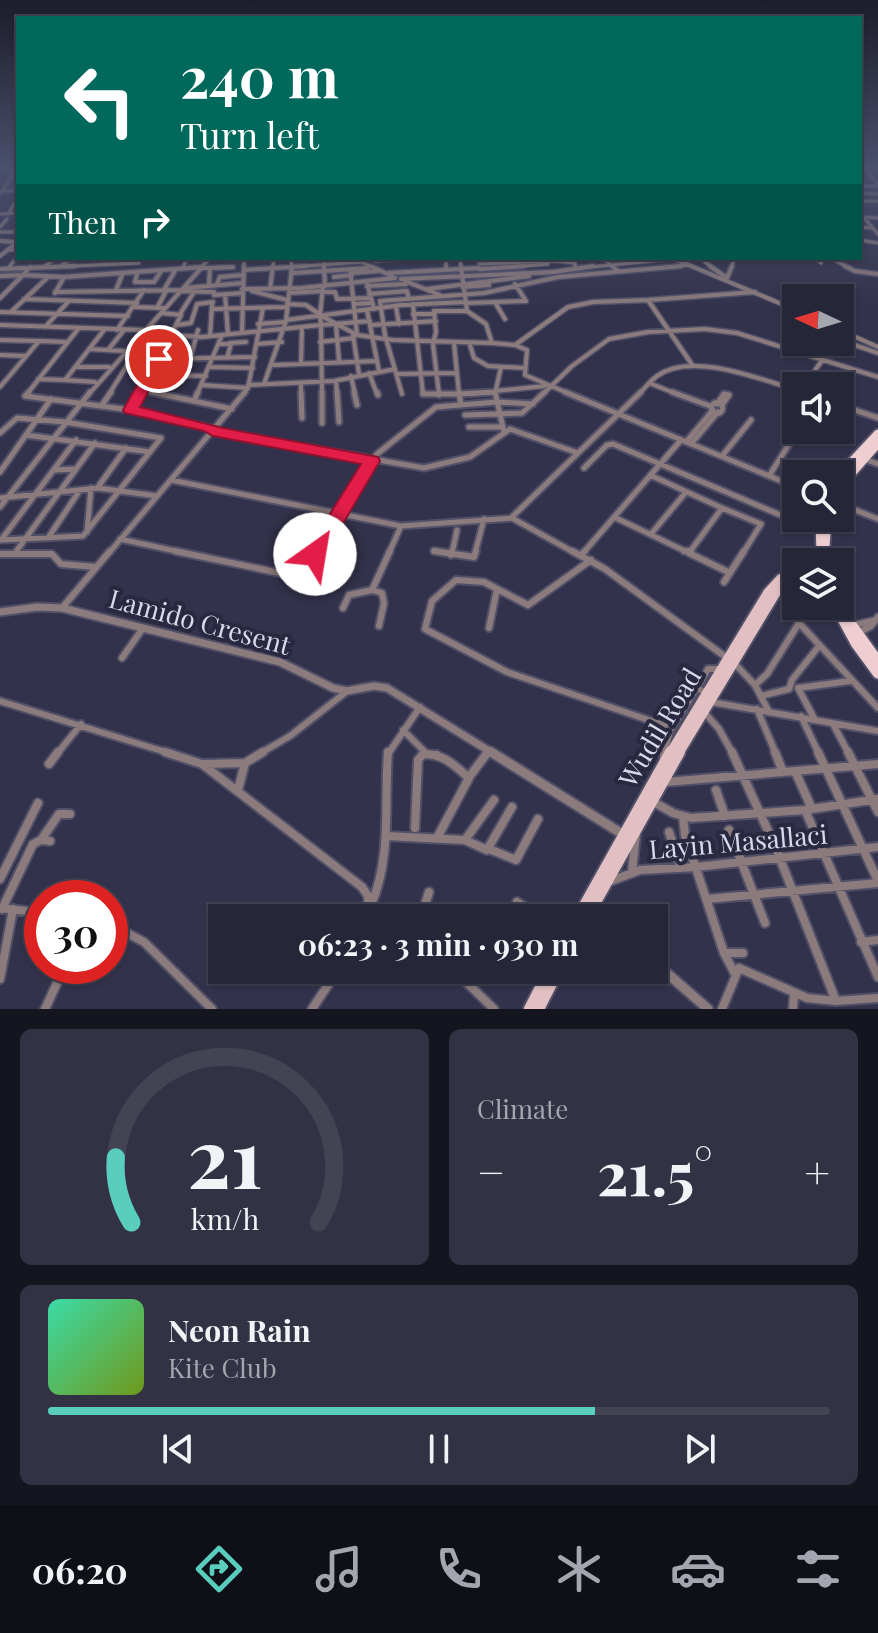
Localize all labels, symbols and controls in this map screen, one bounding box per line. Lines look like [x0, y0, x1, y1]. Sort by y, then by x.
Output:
text: 240 m [180, 38, 339, 113]
icon: left [48, 48, 152, 152]
text: Turn left [180, 110, 319, 158]
icon: right [133, 200, 177, 244]
text: Then [48, 202, 117, 242]
north arrow [782, 284, 854, 356]
map controls [782, 284, 854, 620]
pin [125, 325, 193, 393]
icon: arrive [137, 337, 181, 381]
button: sound [782, 372, 854, 444]
button: search [782, 460, 854, 532]
position arrow [273, 512, 357, 596]
button: layers [782, 548, 854, 620]
street label: Lamido Cresent [105, 580, 295, 662]
street label: Wudil Road [609, 661, 708, 794]
street label: Layin Masallaci [647, 816, 829, 866]
speed limit sign: 30 [24, 880, 128, 984]
text: 06:23 · 3 min · 930 m [298, 924, 578, 964]
text: Climate [477, 1091, 568, 1126]
text: 21 [187, 1099, 262, 1210]
text: 21.5° [597, 1131, 713, 1211]
text: − [477, 1141, 505, 1200]
text: + [804, 1141, 830, 1200]
text: km/h [190, 1199, 259, 1237]
text: Neon Rain [168, 1310, 311, 1350]
text: Kite Club [168, 1350, 277, 1385]
icon: previous [156, 1427, 200, 1471]
icon: pause [417, 1427, 461, 1471]
icon: next [678, 1427, 722, 1471]
icon: directions [191, 1541, 247, 1597]
icon: music [311, 1541, 367, 1597]
icon: phone [431, 1541, 487, 1597]
icon: climate [551, 1541, 607, 1597]
icon: car [670, 1541, 726, 1597]
icon: filters [790, 1541, 846, 1597]
text: 06:20 [32, 1545, 128, 1593]

